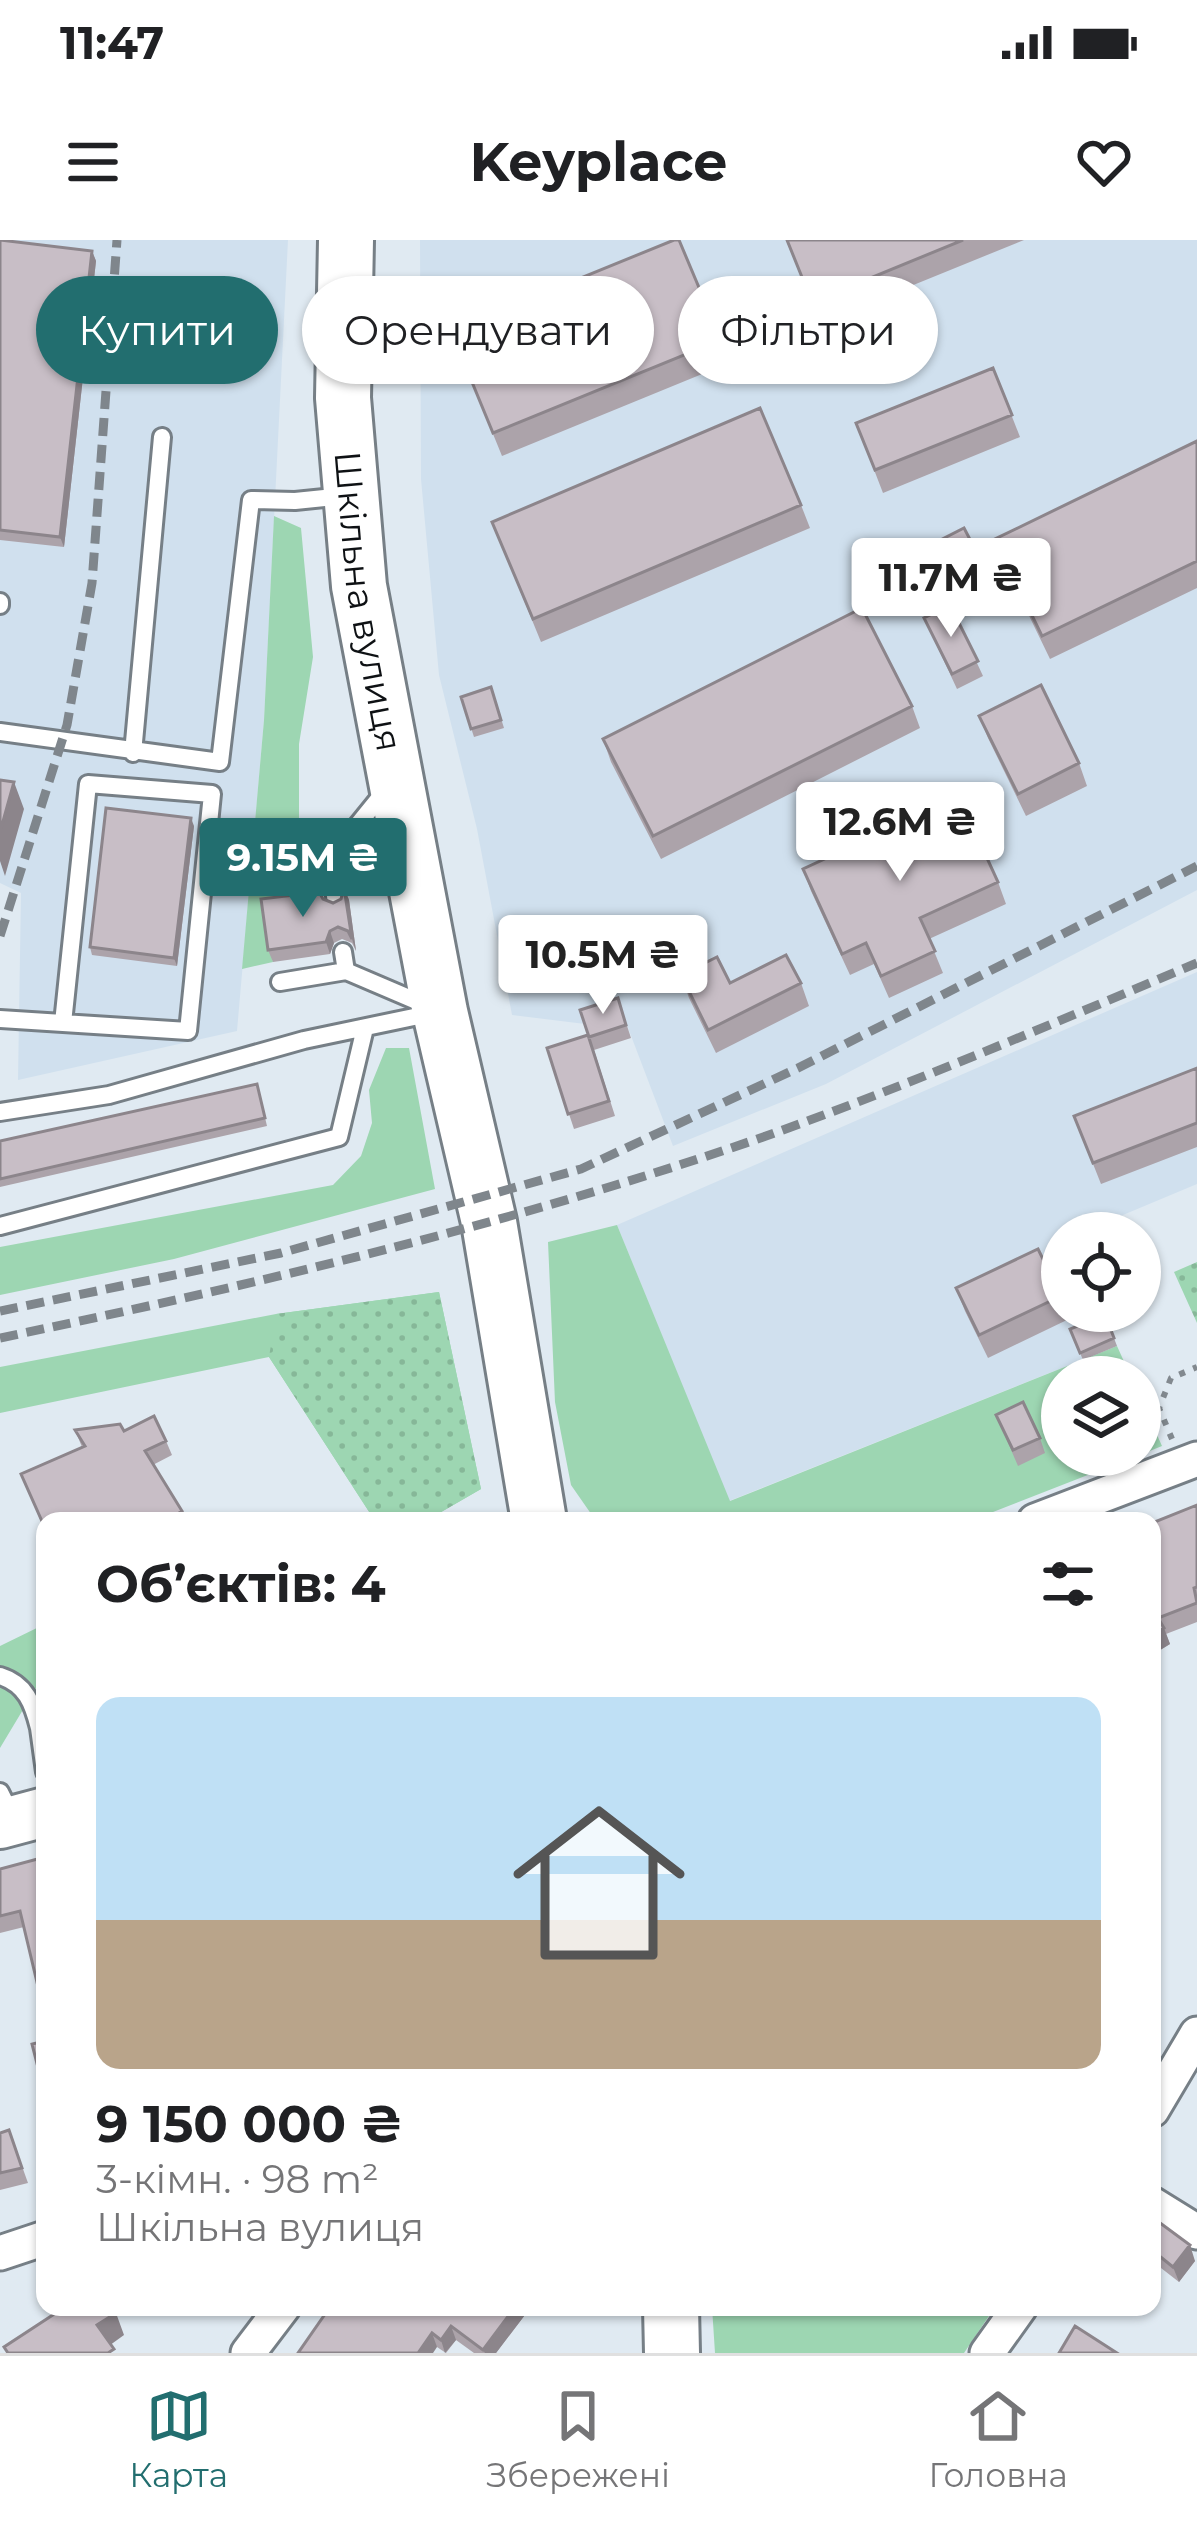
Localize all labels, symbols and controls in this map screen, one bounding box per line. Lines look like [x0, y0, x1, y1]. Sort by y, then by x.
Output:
text: 11:47 [60, 15, 164, 70]
icon: menu [60, 129, 126, 195]
text: Keyplace [470, 129, 727, 195]
icon: heart [1071, 129, 1137, 195]
chip: Купити [36, 276, 278, 384]
chip: Орендувати [302, 276, 654, 384]
chip: Фільтри [678, 276, 938, 384]
street label: Шкільна вулиця [326, 449, 412, 755]
pin: 11.7M ₴ [840, 538, 1062, 640]
text: 11.7M ₴ [879, 553, 1023, 601]
pin: 12.6M ₴ [789, 782, 1011, 884]
text: 12.6M ₴ [823, 797, 977, 845]
pin: 9.15M ₴ [192, 818, 414, 920]
text: 9.15M ₴ [227, 833, 379, 881]
pin: 10.5M ₴ [492, 915, 714, 1017]
text: 10.5M ₴ [525, 930, 681, 978]
map controls [1041, 1212, 1161, 1476]
button: locate [1041, 1212, 1161, 1332]
button: layers [1041, 1356, 1161, 1476]
icon: filters [1035, 1551, 1101, 1617]
text: Об’єктів: 4 [96, 1553, 386, 1615]
icon: home [491, 1775, 707, 1991]
text: 9 150 000 ₴ [96, 2093, 403, 2155]
text: 3-кімн. · 98 m² [96, 2155, 379, 2203]
text: Шкільна вулиця [96, 2203, 424, 2251]
tab: Карта [129, 2383, 228, 2495]
tab: Збережені [486, 2383, 670, 2495]
tab: Головна [929, 2383, 1068, 2495]

